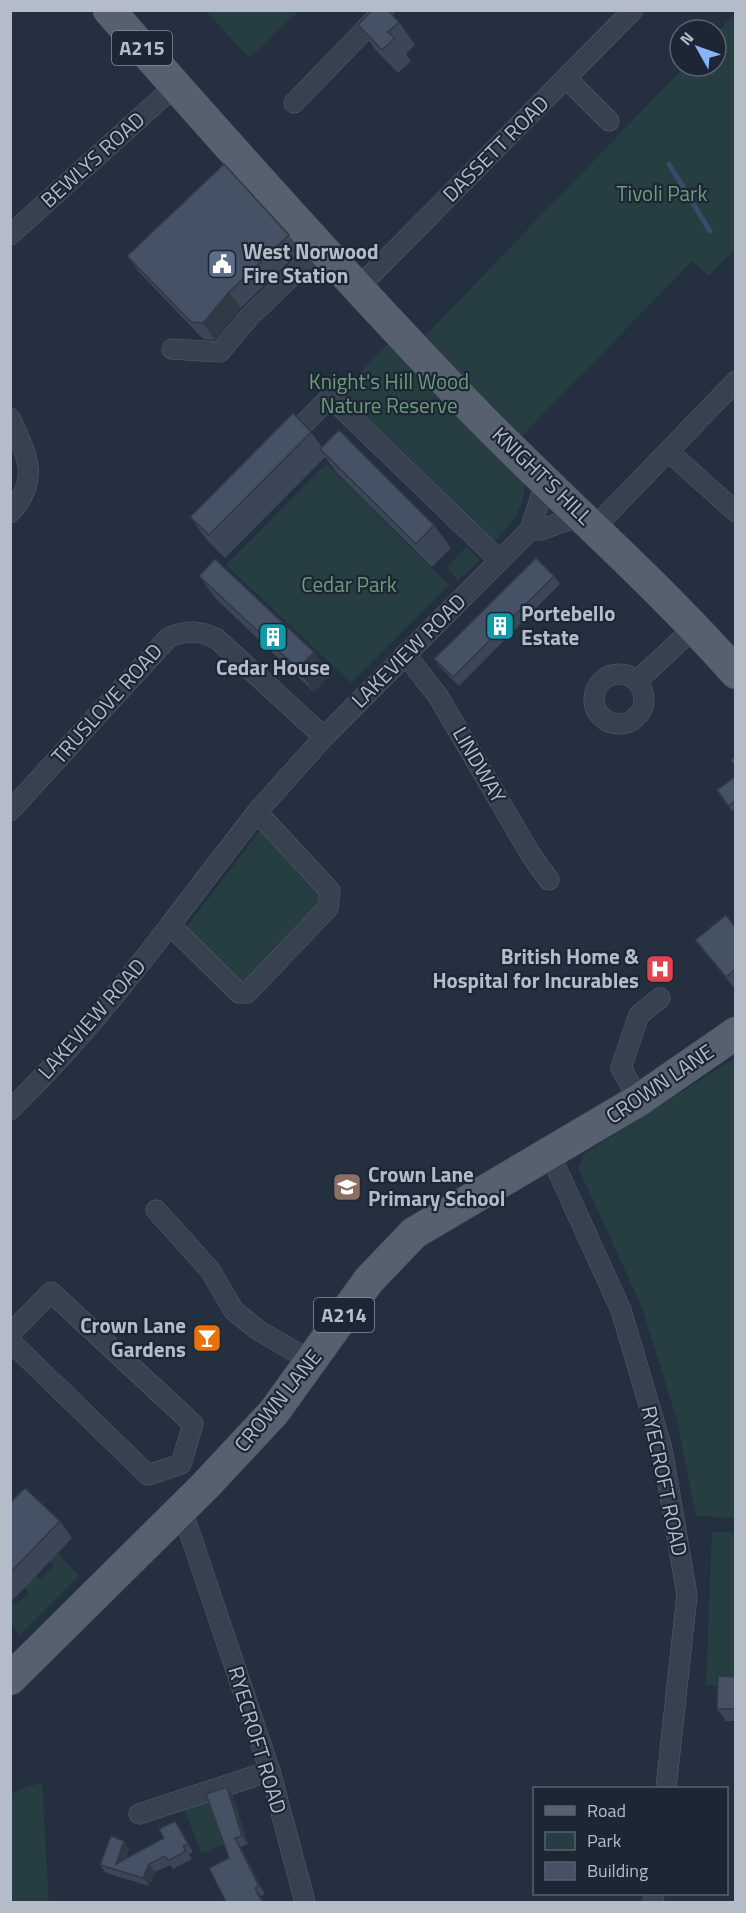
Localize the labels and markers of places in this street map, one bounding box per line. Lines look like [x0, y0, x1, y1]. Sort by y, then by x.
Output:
place label: West Norwood Fire Station [243, 235, 379, 291]
public building icon: West Norwood Fire Station [206, 248, 238, 280]
place label: Portebello Estate [521, 597, 615, 653]
building icon: Portebello Estate [484, 610, 516, 642]
building icon: Cedar House [257, 621, 289, 653]
place label: Cedar House [216, 651, 330, 683]
place label: British Home & Hospital for Incurables [432, 940, 639, 996]
hospital icon: British Home & Hospital for Incurables [644, 953, 676, 985]
place label: Crown Lane Primary School [368, 1158, 505, 1214]
school or university icon: Crown Lane Primary School [331, 1171, 363, 1203]
place label: Crown Lane Gardens [80, 1309, 186, 1365]
bar icon: Crown Lane Gardens [191, 1322, 223, 1354]

